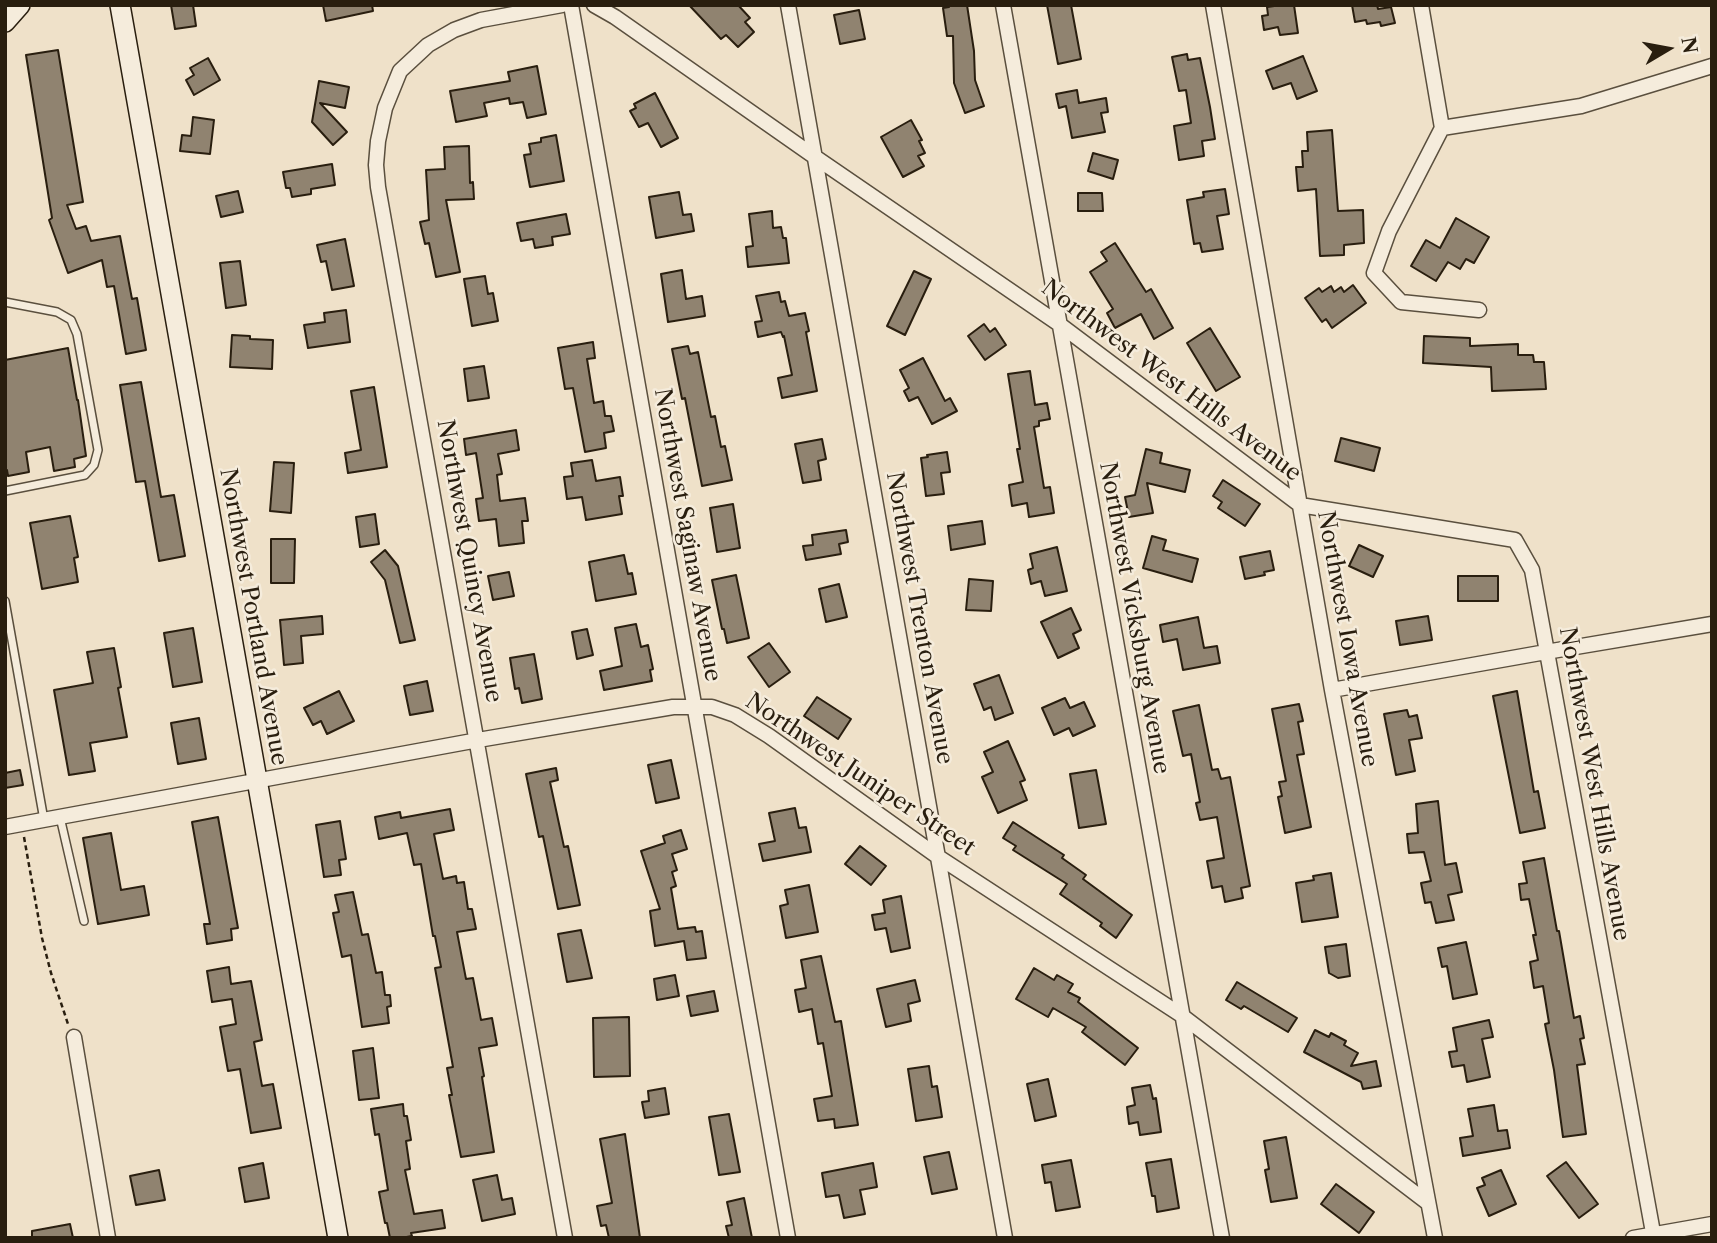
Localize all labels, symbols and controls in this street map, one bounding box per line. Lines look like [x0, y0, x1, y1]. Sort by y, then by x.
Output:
north arrow [1633, 14, 1703, 84]
text: N [1676, 35, 1702, 55]
street label: Northwest West Hills Avenue [1036, 274, 1306, 488]
street label: Northwest Saginaw Avenue [648, 386, 726, 684]
street label: Northwest Quincy Avenue [431, 417, 507, 705]
street label: Northwest Vicksburg Avenue [1093, 460, 1175, 776]
street label: Northwest Portland Avenue [213, 466, 293, 768]
street label: Northwest Trenton Avenue [880, 470, 958, 766]
street label: Northwest Iowa Avenue [1311, 509, 1383, 769]
street label: Northwest West Hills Avenue [1553, 625, 1635, 943]
street label: Northwest Juniper Street [740, 688, 980, 862]

